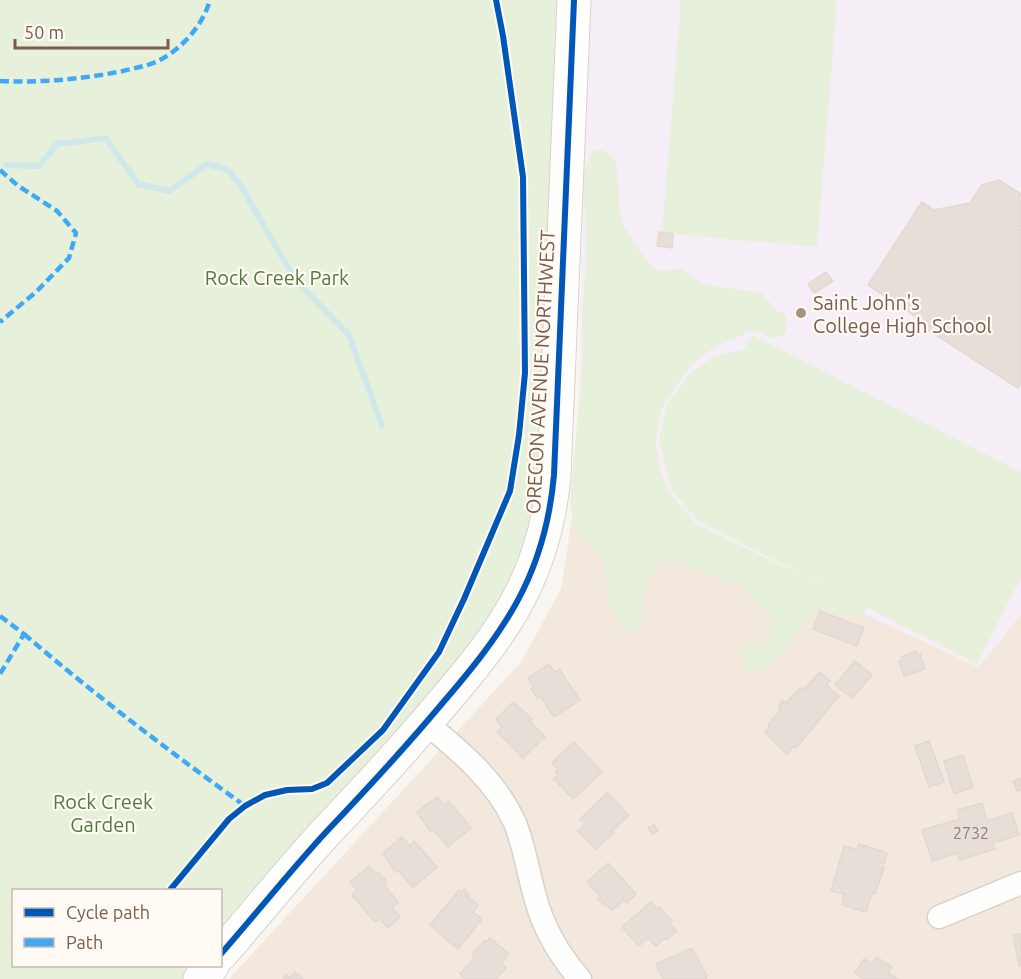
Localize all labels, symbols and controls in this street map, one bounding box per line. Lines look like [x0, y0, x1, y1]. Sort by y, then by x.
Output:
scale bar [15, 12, 168, 50]
text: 50 m [24, 22, 64, 42]
street label: OREGON AVENUE NORTHWEST [521, 229, 559, 515]
park label: Rock Creek Park [205, 266, 349, 289]
place label: Saint John's College High School [813, 291, 992, 337]
marker: Saint John's College High School [794, 306, 808, 320]
park label: Rock Creek Garden [53, 790, 153, 836]
house number: 2732 [953, 824, 989, 842]
legend [12, 889, 222, 967]
text: Cycle path [66, 902, 150, 922]
text: Path [66, 932, 103, 952]

